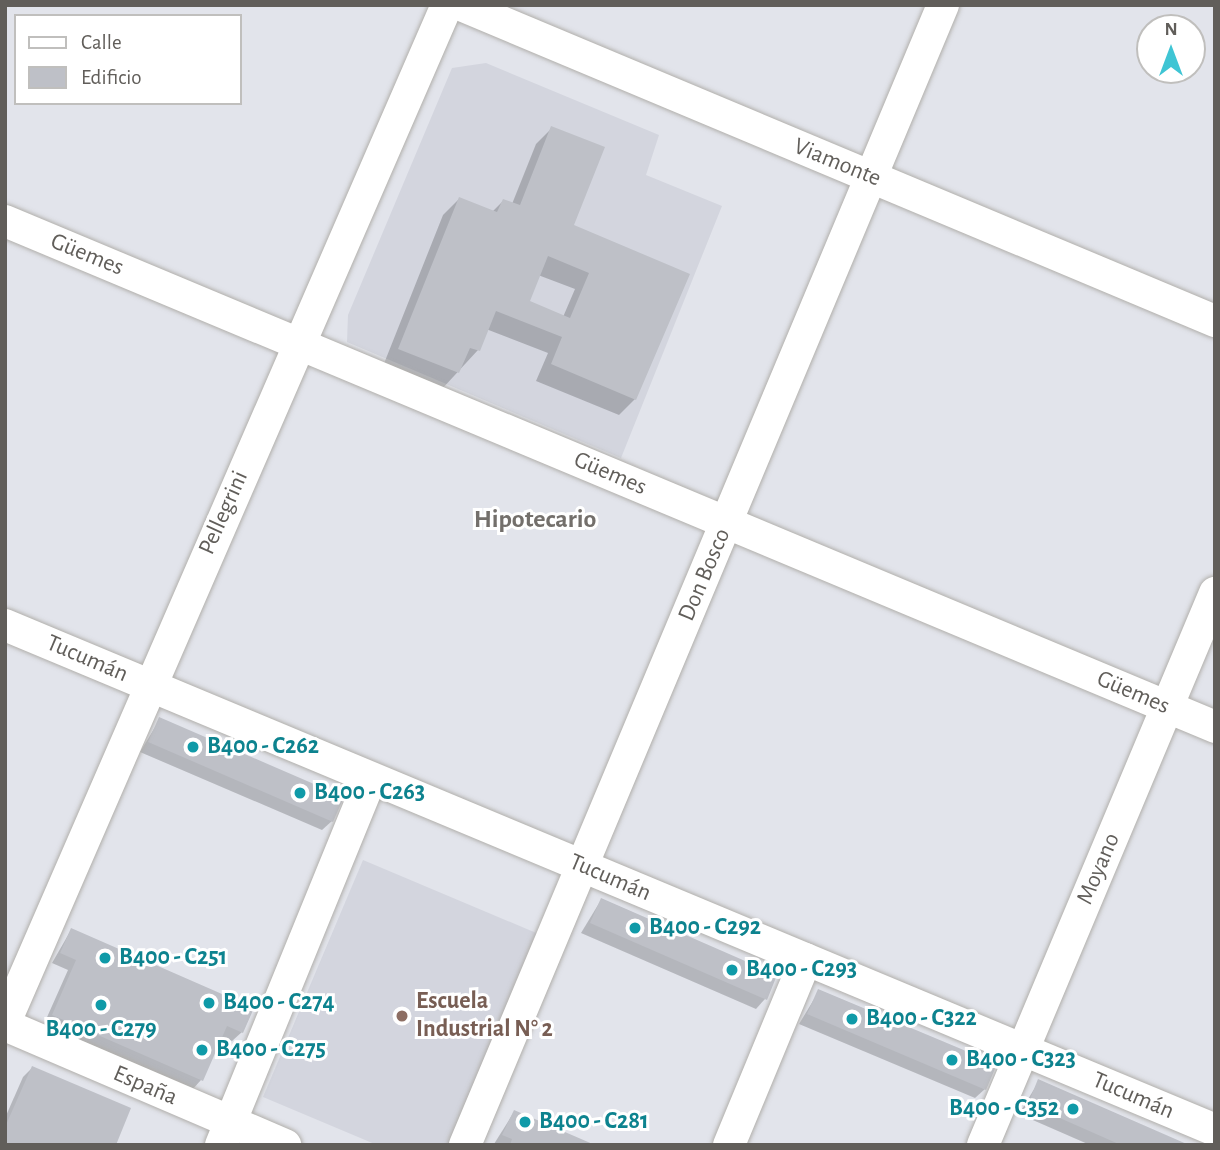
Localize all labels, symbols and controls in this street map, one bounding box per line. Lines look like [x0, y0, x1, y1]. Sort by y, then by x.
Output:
legend [14, 14, 242, 105]
north arrow [1136, 14, 1206, 84]
text: N [1164, 20, 1178, 39]
text: Calle [81, 32, 122, 53]
text: Edificio [81, 67, 142, 88]
street label: Viamonte [789, 132, 885, 194]
street label: Güemes [46, 227, 128, 283]
street label: Güemes [569, 446, 651, 502]
street label: Pellegrini [193, 467, 255, 559]
district label: Hipotecario [474, 504, 596, 536]
street label: Don Bosco [673, 524, 737, 626]
street label: Tucumán [42, 629, 132, 689]
street label: Güemes [1092, 665, 1174, 721]
place label: B400 - C262 [207, 733, 319, 761]
marker: B400 - C262 [185, 739, 201, 755]
place label: B400 - C263 [314, 779, 425, 807]
marker: B400 - C263 [292, 785, 308, 801]
street label: Moyano [1071, 829, 1127, 909]
street label: Tucumán [565, 848, 655, 908]
place label: B400 - C292 [649, 914, 761, 942]
marker: B400 - C292 [627, 920, 643, 936]
place label: B400 - C251 [119, 944, 227, 972]
marker: B400 - C251 [97, 950, 113, 966]
place label: B400 - C293 [746, 956, 857, 984]
marker: B400 - C293 [724, 962, 740, 978]
place label: Escuela Industrial N° 2 [416, 988, 553, 1044]
place label: B400 - C274 [223, 989, 335, 1017]
marker: B400 - C274 [201, 995, 217, 1011]
marker: B400 - C279 [93, 997, 109, 1013]
place label: B400 - C322 [866, 1005, 977, 1033]
marker: Escuela Industrial N° 2 [394, 1008, 410, 1024]
marker: B400 - C322 [844, 1011, 860, 1027]
place label: B400 - C279 [45, 1016, 157, 1044]
place label: B400 - C275 [216, 1036, 326, 1064]
marker: B400 - C275 [194, 1042, 210, 1058]
place label: B400 - C323 [966, 1046, 1076, 1074]
marker: B400 - C323 [944, 1052, 960, 1068]
street label: España [109, 1060, 181, 1112]
street label: Tucumán [1088, 1066, 1178, 1126]
place label: B400 - C352 [949, 1095, 1059, 1123]
marker: B400 - C352 [1065, 1101, 1081, 1117]
place label: B400 - C281 [539, 1108, 649, 1136]
marker: B400 - C281 [517, 1114, 533, 1130]

